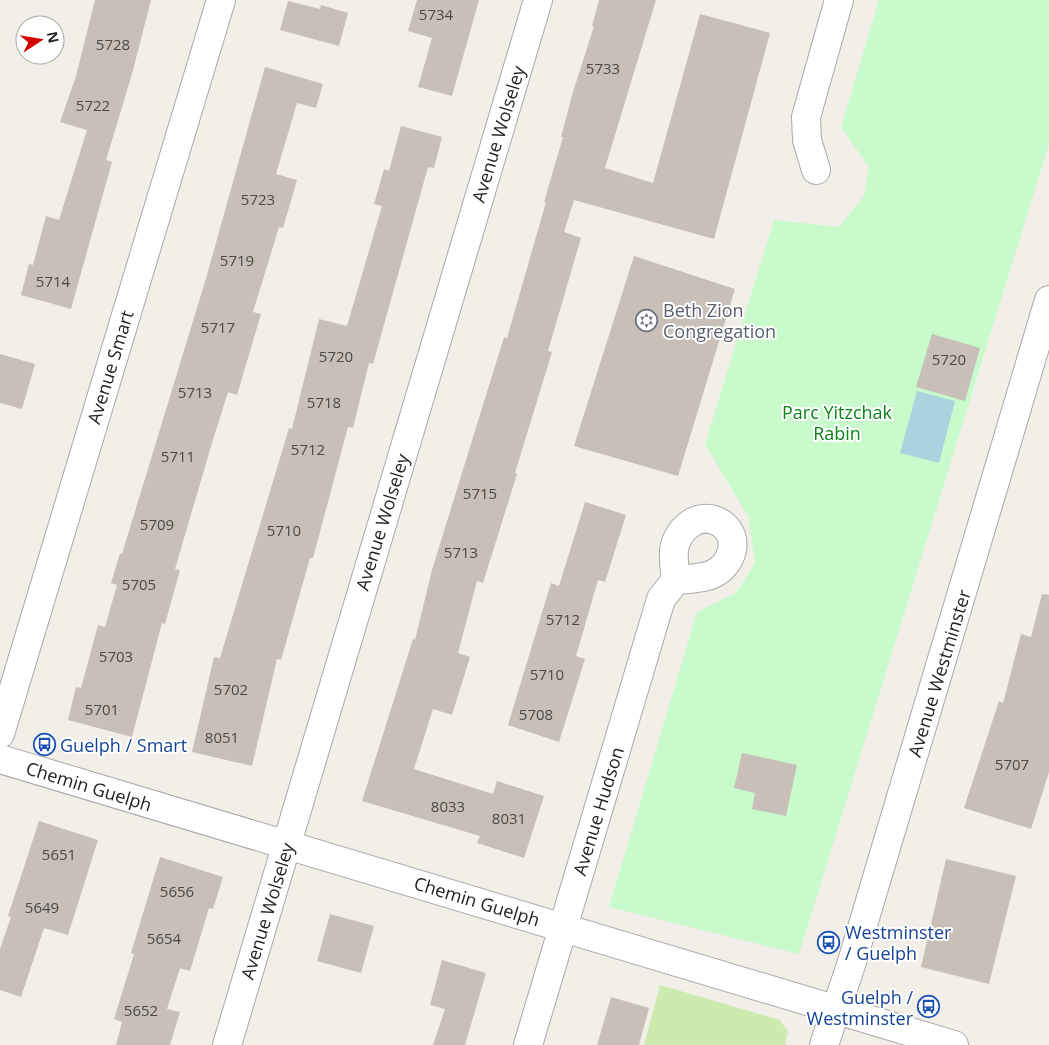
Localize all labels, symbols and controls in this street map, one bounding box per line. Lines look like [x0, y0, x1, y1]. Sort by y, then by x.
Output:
house number: 5734 [419, 4, 454, 24]
north arrow [15, 15, 65, 65]
text: N [43, 30, 64, 45]
house number: 5728 [96, 34, 130, 54]
house number: 5733 [586, 58, 620, 78]
street label: Avenue Wolseley [466, 62, 530, 205]
house number: 5722 [76, 95, 110, 115]
house number: 5723 [241, 189, 275, 209]
house number: 5719 [220, 250, 254, 270]
house number: 5714 [36, 271, 71, 291]
place label: Beth Zion Congregation [663, 298, 776, 343]
street label: Avenue Smart [81, 307, 139, 427]
synagogue icon: Beth Zion Congregation [635, 308, 659, 332]
house number: 5717 [201, 317, 235, 337]
house number: 5720 [319, 346, 353, 366]
house number: 5720 [932, 349, 966, 369]
house number: 5713 [178, 382, 212, 402]
house number: 5718 [307, 392, 341, 412]
park label: Parc Yitzchak Rabin [782, 400, 893, 445]
house number: 5712 [291, 439, 325, 459]
house number: 5711 [161, 446, 195, 466]
street label: Avenue Wolseley [350, 450, 414, 593]
house number: 5715 [463, 483, 497, 503]
house number: 5709 [140, 514, 174, 534]
house number: 5710 [267, 520, 301, 540]
house number: 5713 [444, 542, 478, 562]
house number: 5705 [122, 574, 156, 594]
street label: Avenue Westminster [902, 586, 976, 760]
house number: 5712 [546, 609, 580, 629]
house number: 5703 [99, 646, 133, 666]
house number: 5710 [530, 664, 564, 684]
house number: 5702 [214, 679, 248, 699]
house number: 5701 [85, 699, 119, 719]
house number: 5708 [519, 704, 553, 724]
house number: 8051 [205, 727, 239, 747]
bus stop icon: Guelph / Smart [32, 733, 56, 757]
place label: Guelph / Smart [60, 733, 187, 757]
street label: Avenue Hudson [567, 744, 629, 878]
house number: 5707 [995, 754, 1029, 774]
street label: Chemin Guelph [23, 755, 155, 817]
house number: 8033 [431, 796, 465, 816]
house number: 8031 [492, 808, 526, 828]
street label: Avenue Wolseley [235, 839, 299, 982]
house number: 5651 [42, 844, 76, 864]
street label: Chemin Guelph [411, 870, 543, 932]
house number: 5656 [160, 881, 194, 901]
house number: 5649 [25, 897, 59, 917]
place label: Westminster / Guelph [845, 920, 952, 965]
house number: 5654 [147, 928, 182, 948]
bus stop icon: Westminster / Guelph [817, 930, 841, 954]
place label: Guelph / Westminster [807, 985, 914, 1030]
bus stop icon: Guelph / Westminster [917, 995, 941, 1019]
house number: 5652 [124, 1000, 158, 1020]

